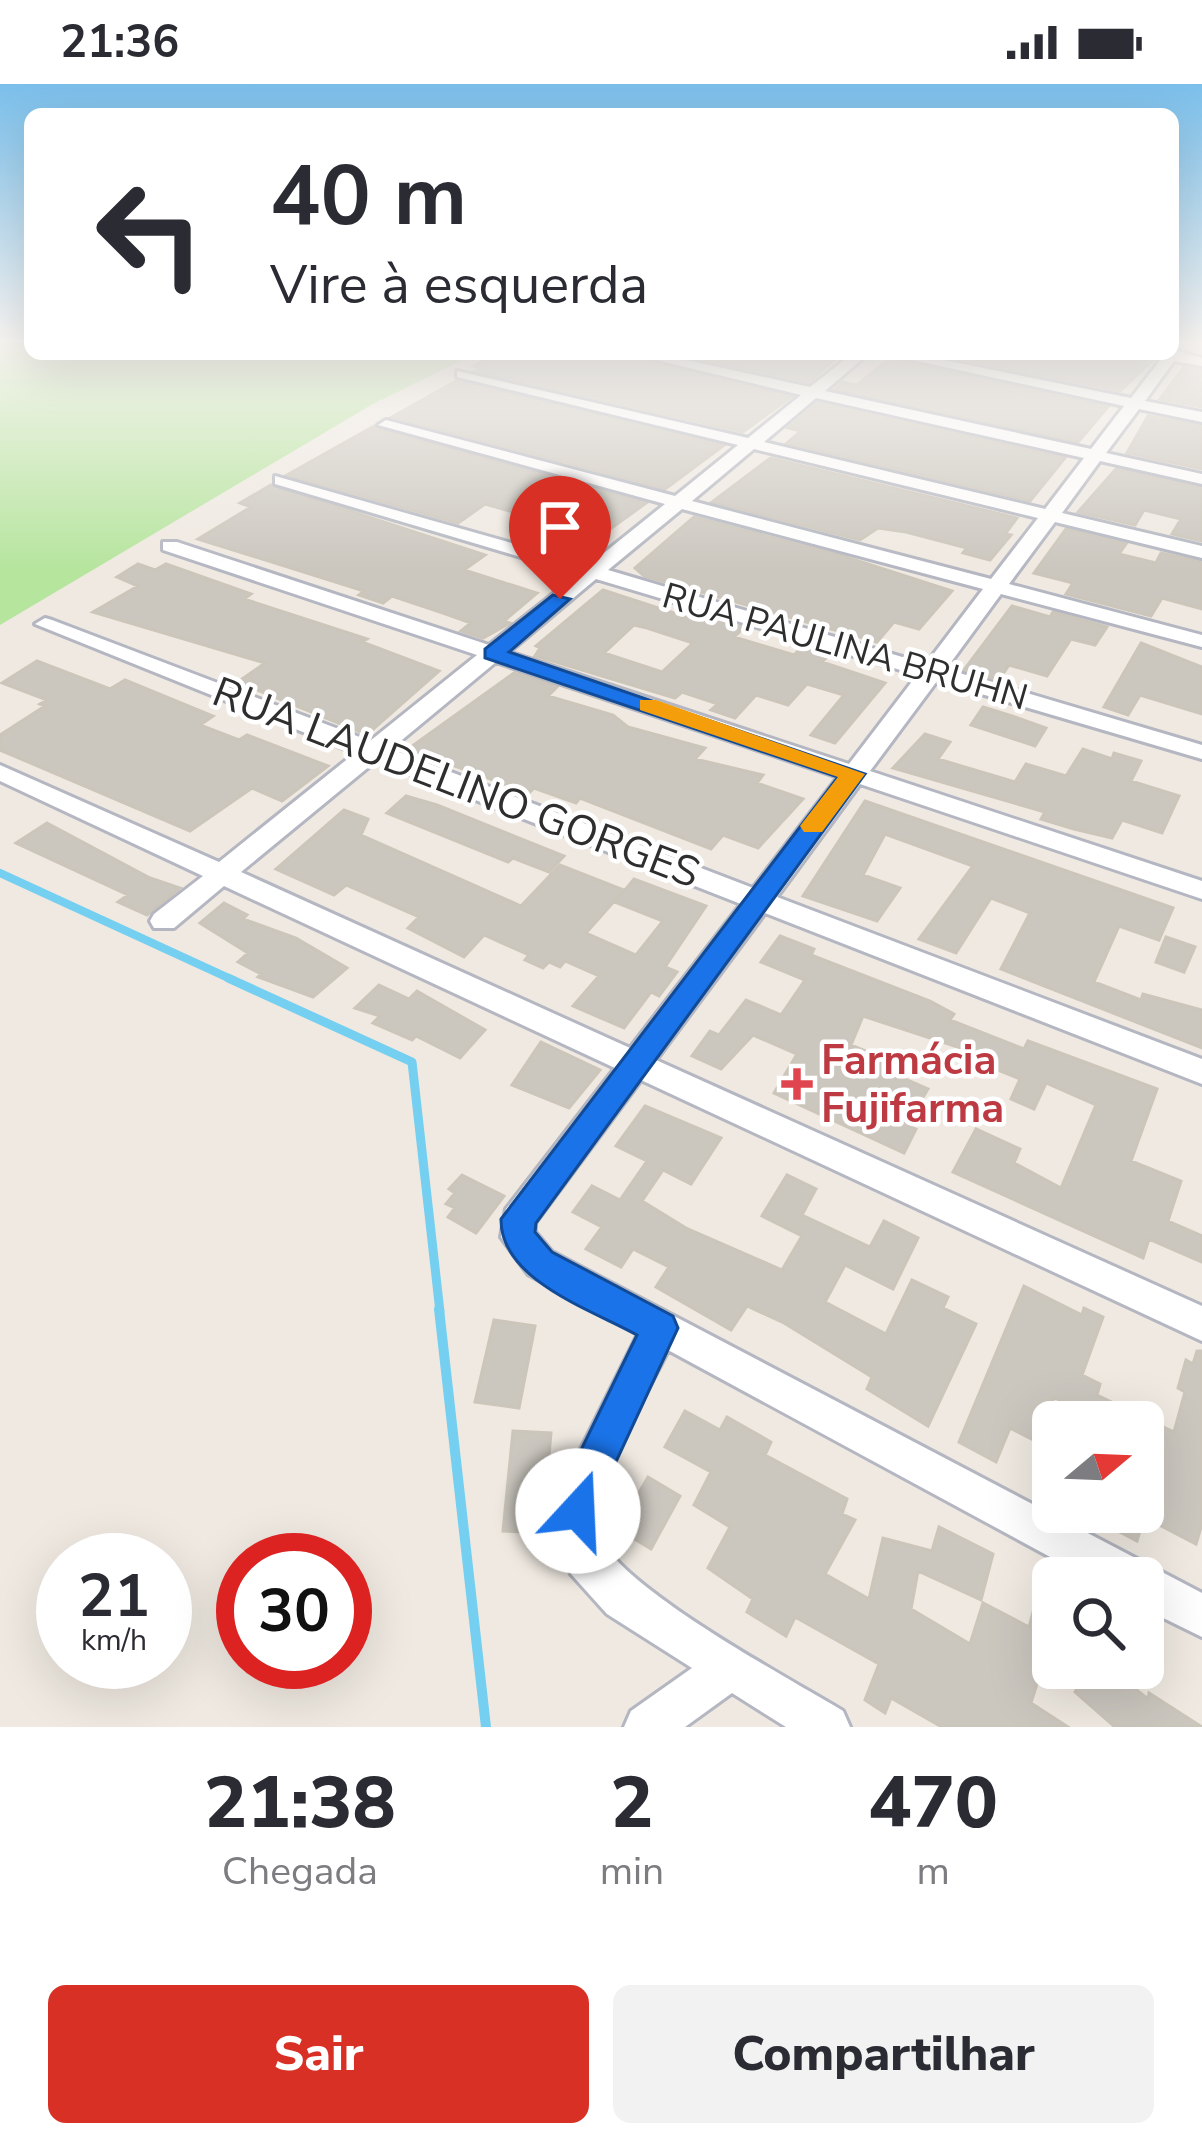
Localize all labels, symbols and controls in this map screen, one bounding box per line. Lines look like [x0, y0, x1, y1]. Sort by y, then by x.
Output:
text: 21:36 [60, 12, 179, 73]
text: 40 m [270, 139, 467, 254]
icon: left [72, 156, 228, 312]
text: Vire à esquerda [270, 248, 648, 322]
pin [509, 476, 611, 599]
icon: arrive [527, 494, 593, 560]
street label: RUA PAULINA BRUHN [657, 571, 1033, 723]
street label: RUA LAUDELINO GORGES [204, 664, 708, 902]
place label: Farmácia Fujifarma [821, 1032, 1004, 1137]
marker: Farmácia Fujifarma [784, 1071, 810, 1097]
north arrow [1032, 1401, 1164, 1533]
map controls [1032, 1401, 1164, 1689]
position arrow [515, 1448, 641, 1574]
speed limit sign: 30 [216, 1533, 372, 1689]
text: 21 [78, 1555, 150, 1637]
button: search [1032, 1557, 1164, 1689]
text: km/h [81, 1620, 147, 1661]
text: 21:38 [204, 1754, 396, 1852]
text: 2 [610, 1754, 654, 1852]
text: 470 [868, 1754, 998, 1852]
text: Chegada [222, 1845, 378, 1898]
text: min [600, 1845, 664, 1898]
text: m [916, 1845, 950, 1898]
button: Sair [48, 1985, 589, 2123]
button: Compartilhar [613, 1985, 1154, 2123]

